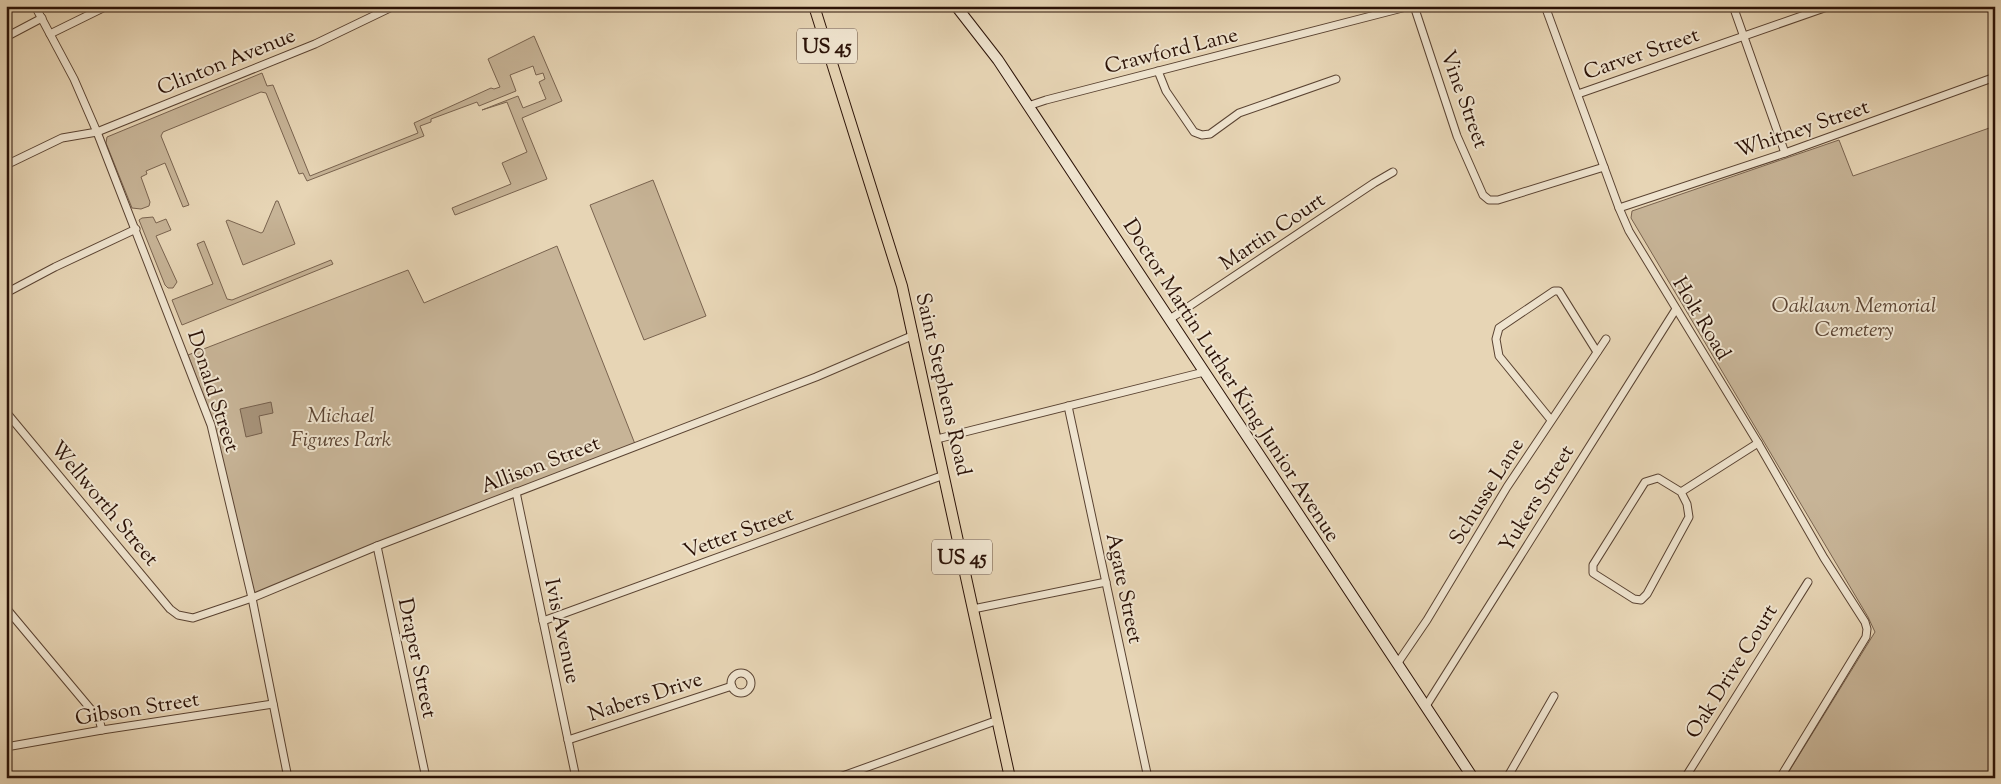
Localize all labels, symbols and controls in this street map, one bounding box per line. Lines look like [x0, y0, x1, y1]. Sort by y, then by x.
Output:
street label: Clinton Avenue [153, 21, 300, 104]
street label: Crawford Lane [1102, 21, 1241, 83]
street label: Carver Street [1580, 21, 1704, 89]
road number: US 45 [797, 28, 857, 64]
street label: Vine Street [1432, 46, 1495, 153]
street label: Whitney Street [1732, 93, 1873, 167]
street label: Martin Court [1214, 186, 1332, 279]
street label: Doctor Martin Luther King Junior Avenue [1114, 214, 1346, 549]
street label: Holt Road [1664, 272, 1737, 367]
street label: Saint Stephens Road [906, 290, 978, 479]
park label: Oaklawn Memorial Cemetery [1772, 292, 1936, 346]
street label: Donald Street [178, 327, 246, 456]
park label: Michael Figures Park [291, 402, 392, 456]
street label: Allison Street [477, 429, 605, 502]
street label: Schusse Lane [1443, 433, 1533, 551]
street label: Wellworth Street [42, 435, 165, 573]
street label: Yukers Street [1493, 440, 1583, 558]
street label: Vetter Street [679, 500, 798, 568]
street label: Agate Street [1097, 531, 1149, 646]
road number: US 45 [932, 540, 992, 574]
street label: Ivis Avenue [535, 576, 587, 687]
street label: Draper Street [389, 596, 443, 721]
street label: Oak Drive Court [1679, 599, 1786, 745]
street label: Nabers Drive [585, 665, 707, 730]
street label: Gibson Street [73, 685, 202, 735]

